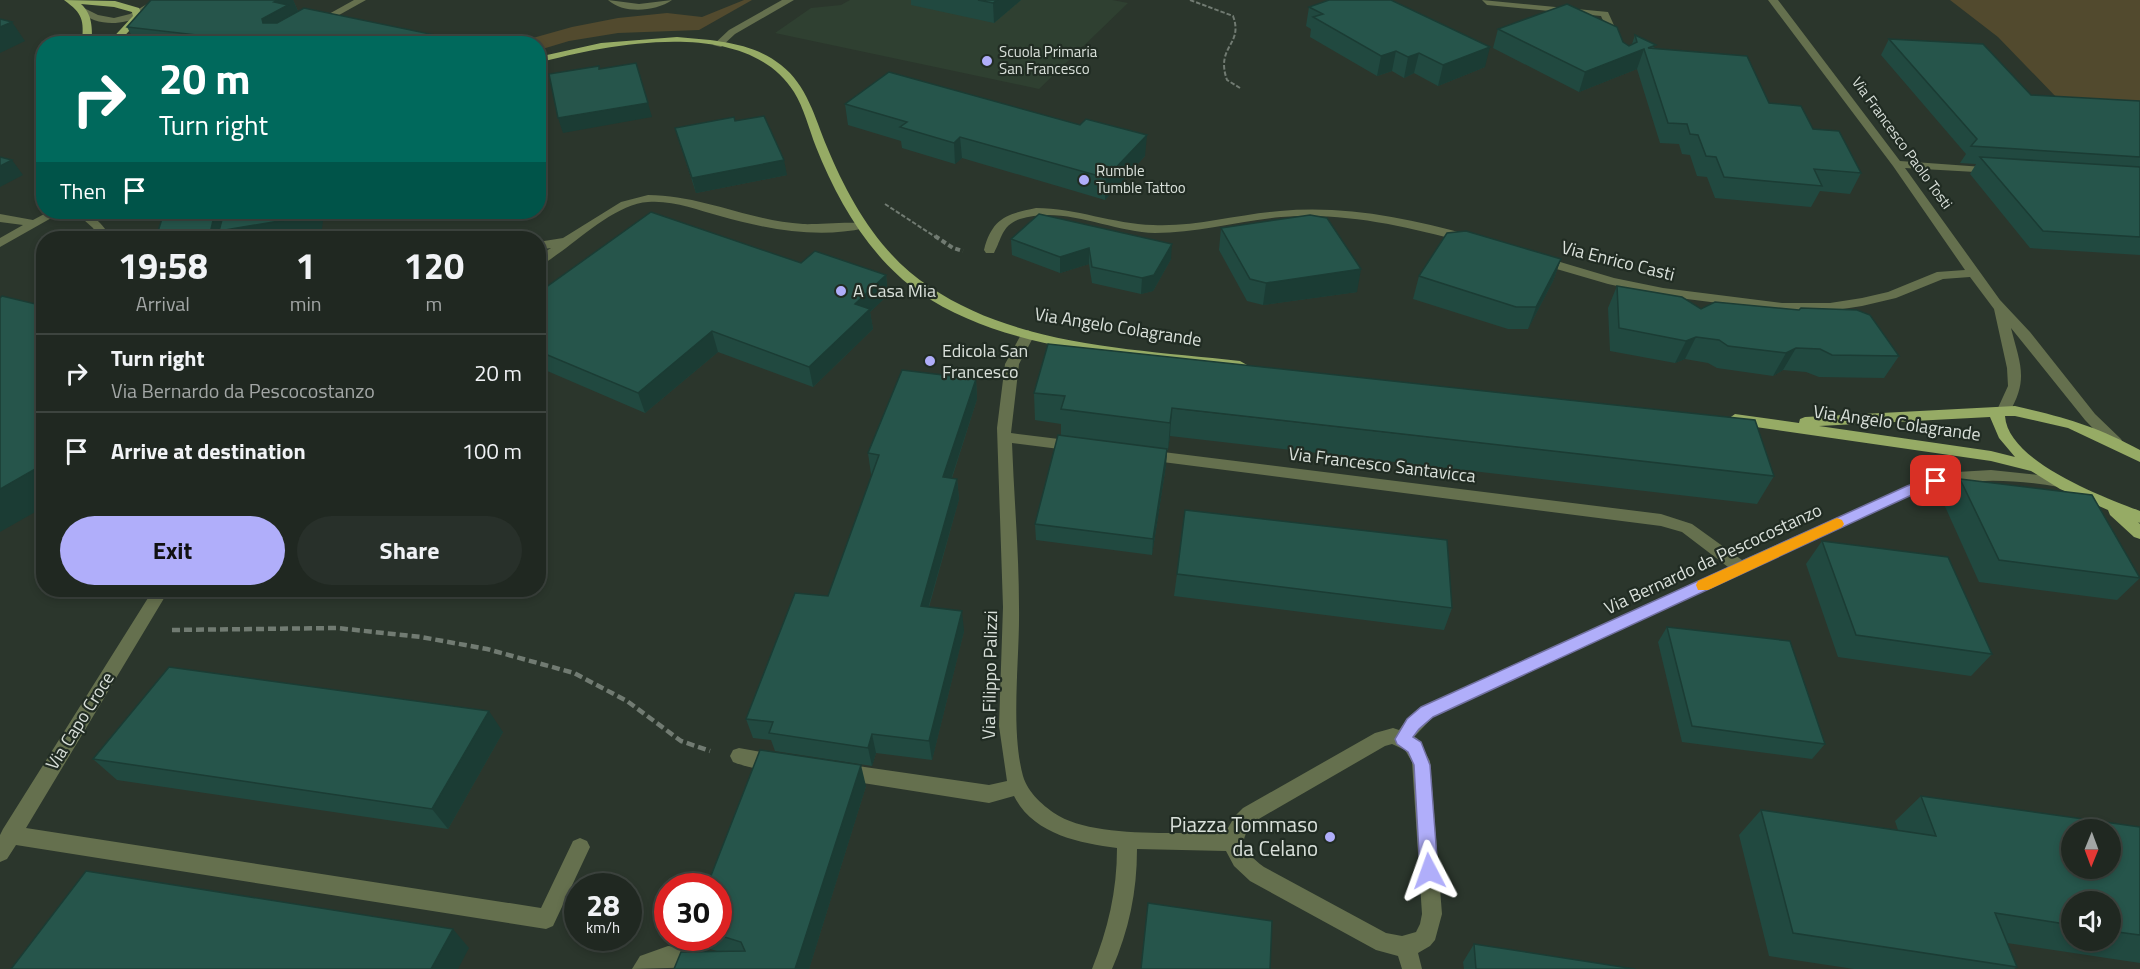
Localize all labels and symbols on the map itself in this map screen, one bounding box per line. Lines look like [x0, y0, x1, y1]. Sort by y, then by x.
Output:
place label: Scuola Primaria San Francesco [999, 40, 1098, 80]
marker: Scuola Primaria San Francesco [980, 54, 994, 68]
street label: Via Francesco Paolo Tosti [1846, 72, 1958, 214]
place label: Rumble Tumble Tattoo [1096, 159, 1186, 199]
marker: Rumble Tumble Tattoo [1077, 173, 1091, 187]
street label: Via Enrico Casti [1559, 233, 1678, 288]
place label: A Casa Mia [853, 277, 936, 304]
marker: A Casa Mia [834, 284, 848, 298]
street label: Via Angelo Colagrande [1033, 300, 1204, 353]
place label: Edicola San Francesco [942, 337, 1028, 385]
marker: Edicola San Francesco [923, 354, 937, 368]
street label: Via Angelo Colagrande [1812, 397, 1983, 448]
street label: Via Francesco Santavicca [1287, 440, 1477, 489]
pin [1910, 455, 1961, 506]
street label: Via Bernardo da Pescocostanzo [1599, 496, 1826, 621]
street label: Via Filippo Palizzi [975, 610, 1004, 740]
street label: Via Capo Croce [39, 666, 121, 775]
place label: Piazza Tommaso da Celano [1169, 808, 1318, 864]
north arrow [2061, 819, 2121, 879]
marker: Piazza Tommaso da Celano [1323, 830, 1337, 844]
position arrow [1397, 839, 1461, 903]
speed limit sign: 30 [654, 873, 732, 951]

